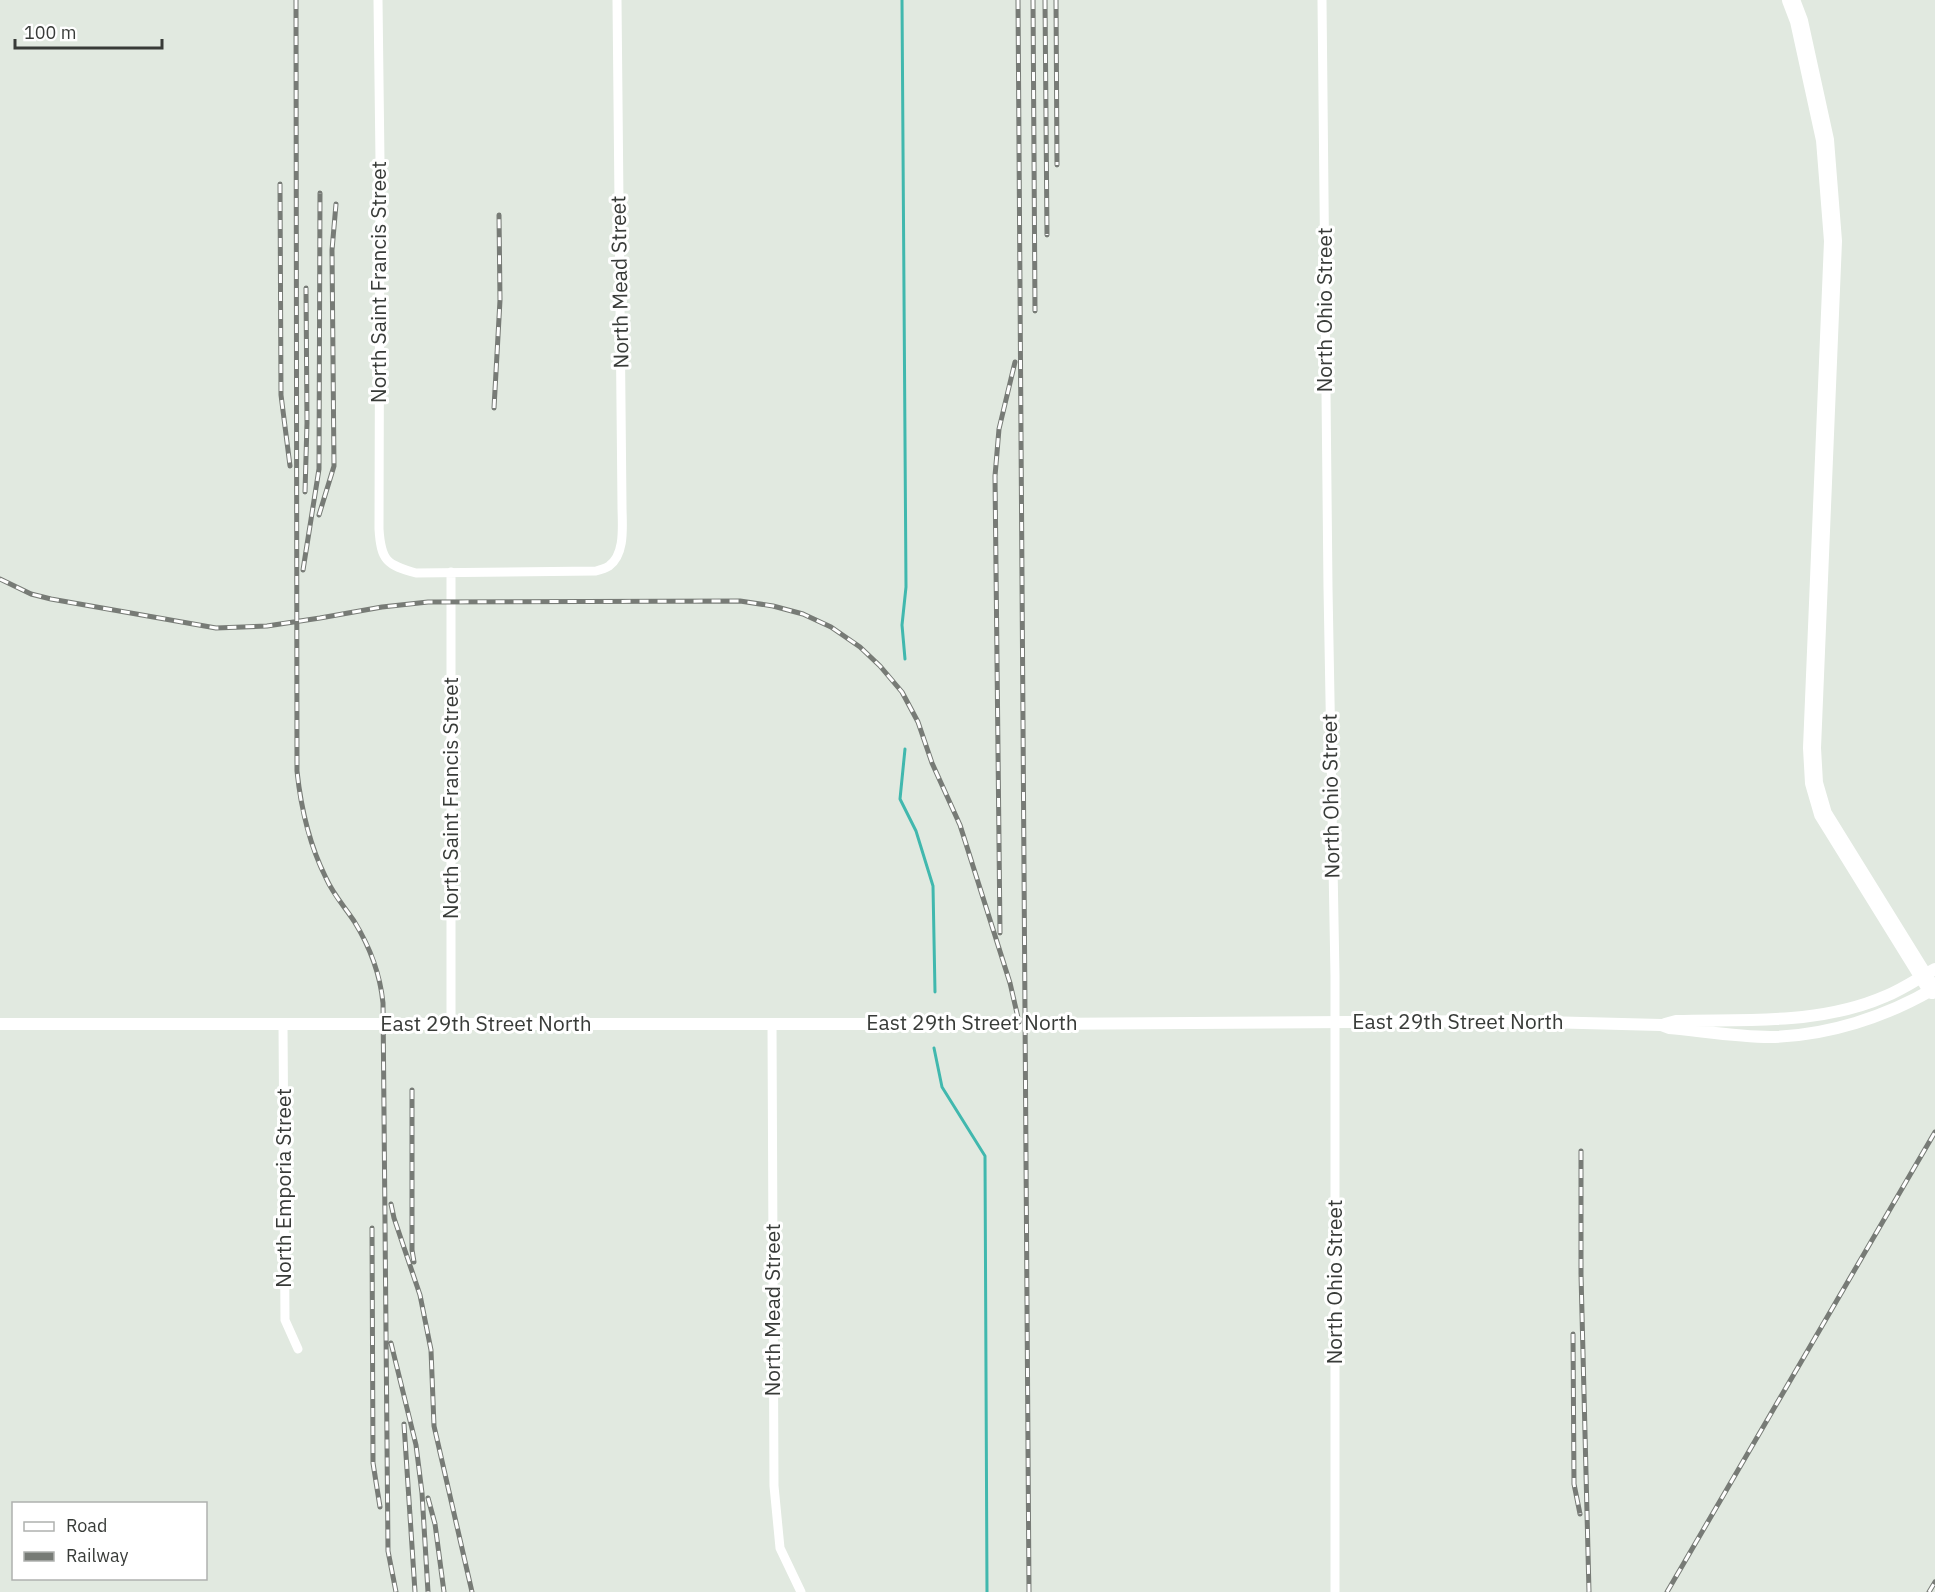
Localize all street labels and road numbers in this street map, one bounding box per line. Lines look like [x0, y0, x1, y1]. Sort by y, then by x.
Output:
street label: North Saint Francis Street [364, 161, 392, 403]
street label: North Mead Street [603, 195, 635, 369]
street label: North Ohio Street [1310, 227, 1338, 393]
street label: North Saint Francis Street [436, 677, 464, 919]
street label: North Ohio Street [1315, 713, 1345, 879]
street label: East 29th Street North [1352, 1007, 1564, 1035]
street label: East 29th Street North [866, 1008, 1078, 1036]
street label: East 29th Street North [380, 1009, 592, 1037]
street label: North Emporia Street [269, 1088, 297, 1288]
street label: North Ohio Street [1320, 1199, 1348, 1365]
street label: North Mead Street [758, 1223, 786, 1397]

